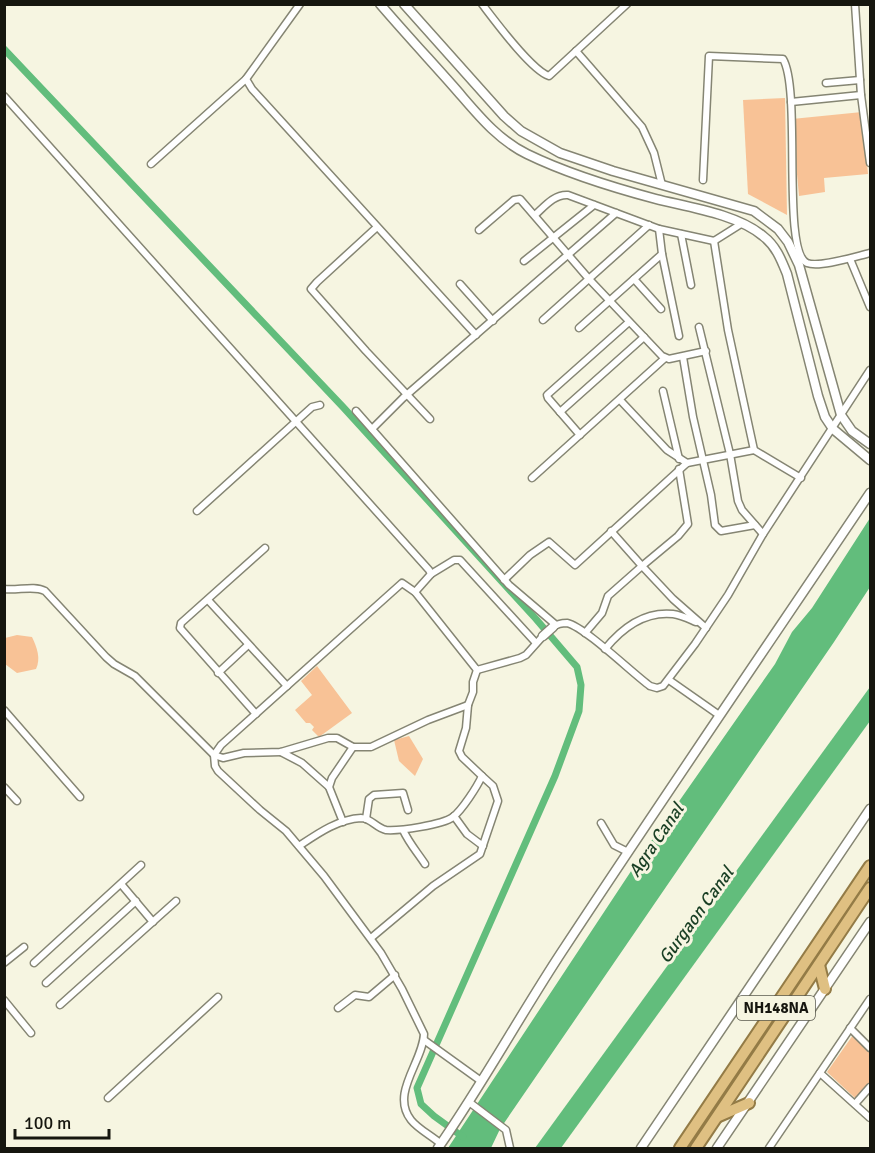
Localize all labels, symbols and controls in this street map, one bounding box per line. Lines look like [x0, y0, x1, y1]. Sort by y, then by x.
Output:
water label: Agra Canal [623, 798, 690, 881]
water label: Gurgaon Canal [654, 861, 739, 967]
road number: NH148NA [737, 996, 815, 1020]
scale bar [15, 1102, 110, 1140]
text: 100 m [24, 1112, 71, 1134]

